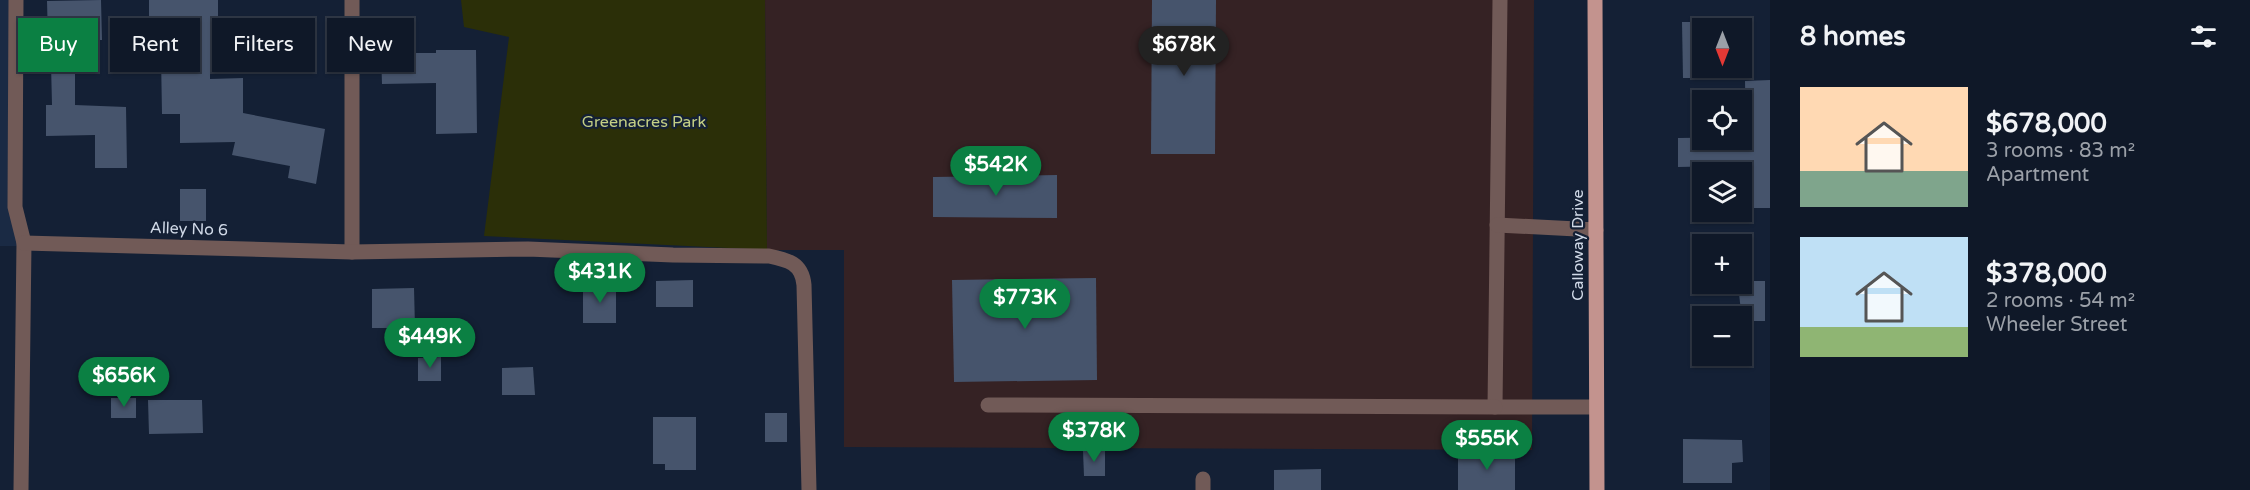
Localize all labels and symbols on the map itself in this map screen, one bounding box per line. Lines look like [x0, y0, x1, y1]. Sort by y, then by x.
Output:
north arrow [1692, 18, 1752, 78]
pin: $678K [1142, 26, 1226, 77]
park label: Greenacres Park [582, 112, 706, 132]
pin: $542K [954, 146, 1038, 197]
street label: Calloway Drive [1568, 189, 1588, 301]
street label: Alley No 6 [150, 218, 228, 240]
pin: $431K [558, 253, 642, 304]
pin: $773K [983, 279, 1067, 330]
pin: $449K [388, 318, 472, 369]
pin: $656K [82, 357, 166, 408]
pin: $378K [1052, 412, 1136, 463]
pin: $555K [1445, 420, 1529, 471]

